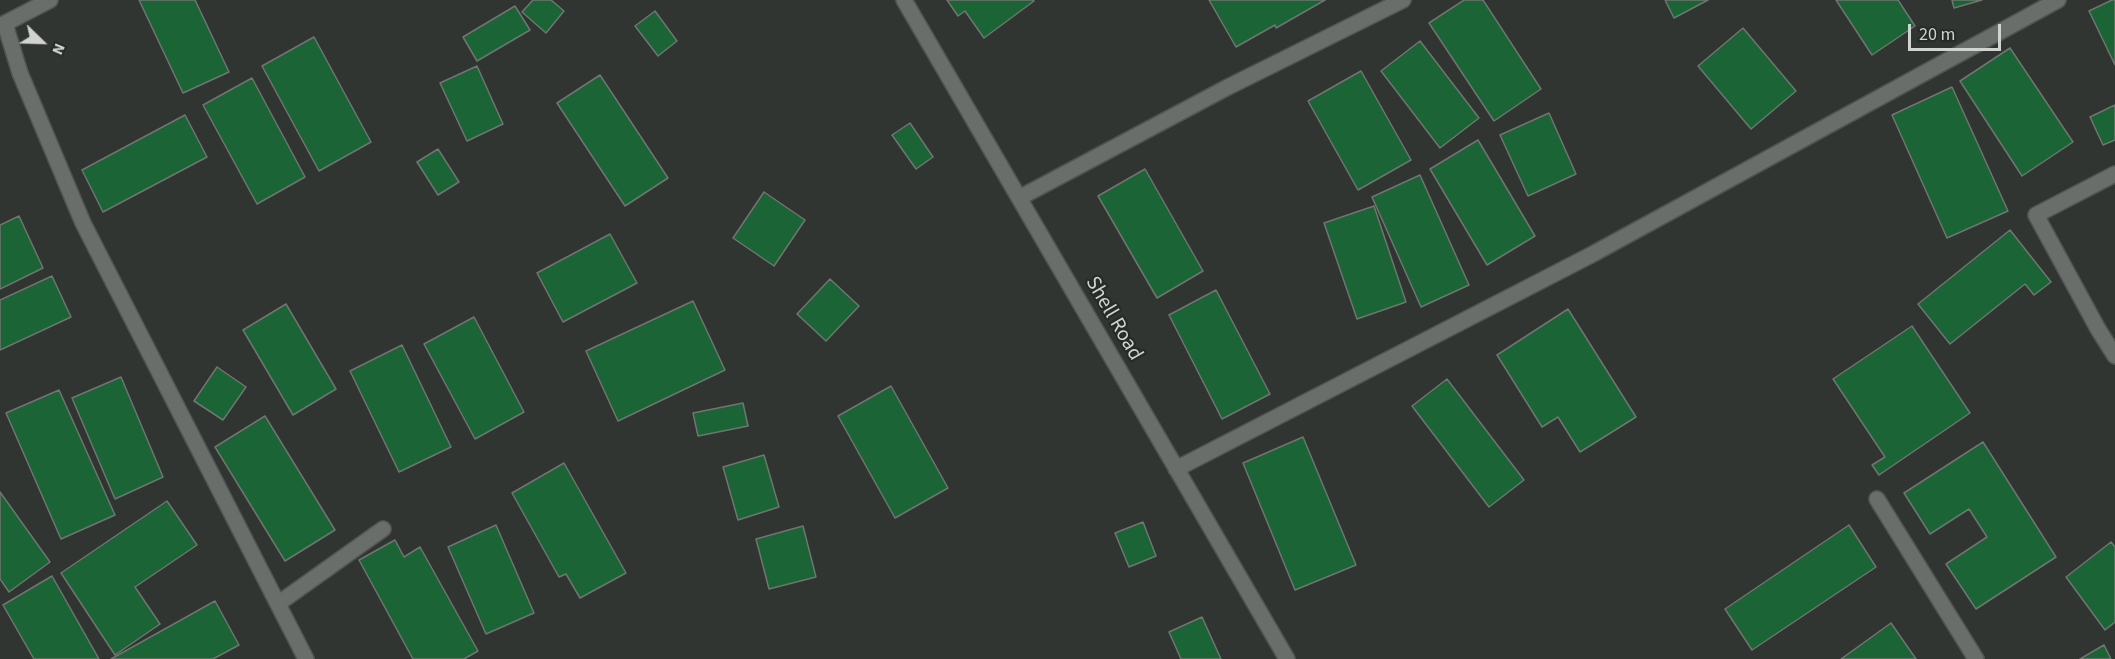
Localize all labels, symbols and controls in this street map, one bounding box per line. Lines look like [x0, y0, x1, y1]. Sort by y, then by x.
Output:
north arrow [12, 12, 72, 72]
scale bar [1911, 12, 2004, 50]
text: 20 m [1919, 22, 1955, 47]
text: N [46, 40, 71, 58]
street label: Shell Road [1079, 272, 1147, 366]

